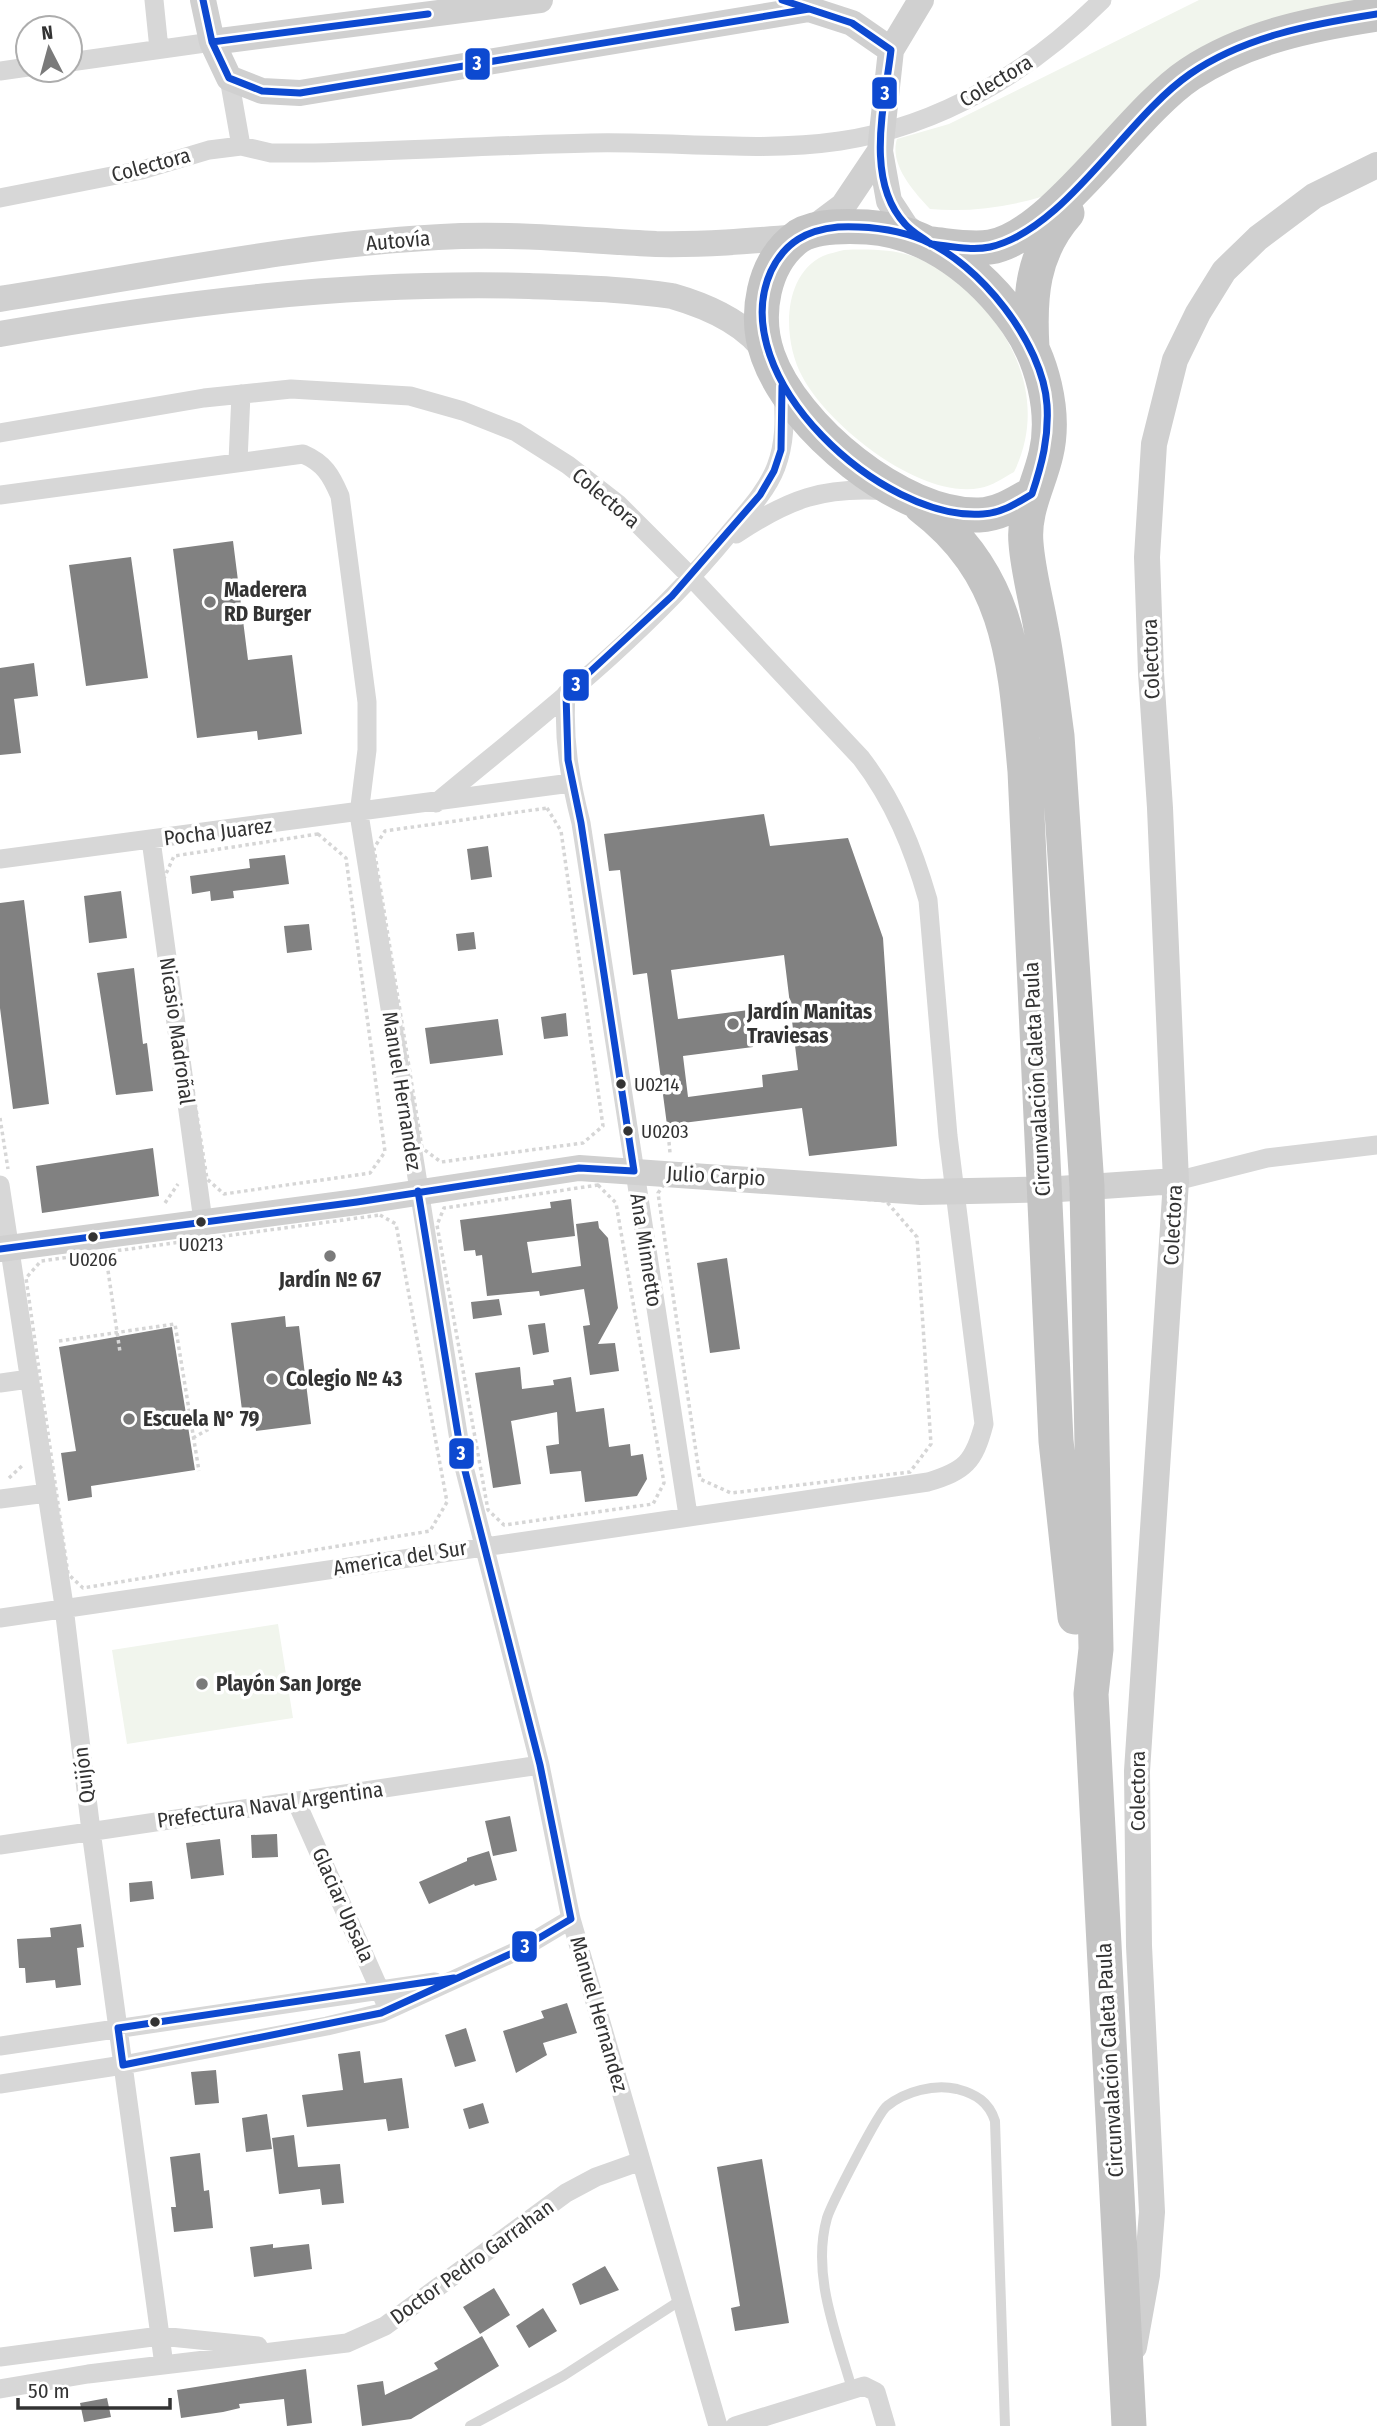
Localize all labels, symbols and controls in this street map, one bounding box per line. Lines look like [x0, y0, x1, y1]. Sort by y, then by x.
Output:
north arrow [14, 14, 84, 84]
text: N [40, 21, 54, 45]
line badge: 3 [464, 47, 491, 81]
street label: Colectora [955, 49, 1037, 113]
text: 3 [472, 52, 482, 75]
line badge: 3 [871, 76, 898, 110]
text: 3 [880, 82, 890, 105]
street label: Colectora [109, 142, 193, 188]
street label: Autovía [365, 225, 431, 257]
street label: Colectora [567, 462, 645, 534]
place label: Maderera RD Burger [224, 577, 311, 627]
marker: Maderera RD Burger [202, 594, 218, 610]
street label: Colectora [1137, 618, 1165, 700]
line badge: 3 [562, 668, 590, 702]
text: 3 [571, 673, 581, 696]
street label: Pocha Juarez [162, 812, 274, 852]
street label: Nicasio Madroñal [154, 956, 200, 1107]
street label: Circunvalación Caleta Paula [1018, 961, 1056, 1197]
place label: Jardín Manitas Traviesas [746, 999, 872, 1049]
street label: Manuel Hernandez [377, 1010, 427, 1172]
marker: Jardín Manitas Traviesas [725, 1016, 741, 1032]
place label: U0214 [634, 1073, 679, 1096]
marker: U0214 [614, 1077, 628, 1091]
place label: U0203 [641, 1120, 689, 1143]
marker: U0203 [621, 1124, 635, 1138]
street label: Julio Carpio [666, 1160, 766, 1192]
street label: Colectora [1158, 1184, 1188, 1266]
street label: Ana Minnetto [624, 1191, 668, 1309]
marker: U0213 [194, 1215, 208, 1229]
marker: U0206 [86, 1230, 100, 1244]
place label: U0213 [179, 1233, 223, 1256]
place label: U0206 [69, 1248, 117, 1271]
marker: Jardín Nº 67 [322, 1248, 338, 1264]
place label: Jardín Nº 67 [278, 1267, 381, 1293]
place label: Colegio Nº 43 [286, 1366, 403, 1392]
marker: Colegio Nº 43 [264, 1371, 280, 1387]
place label: Escuela N° 79 [143, 1406, 260, 1432]
marker: Escuela N° 79 [121, 1411, 137, 1427]
line badge: 3 [448, 1437, 475, 1470]
text: 3 [456, 1442, 466, 1465]
street label: America del Sur [331, 1534, 469, 1581]
place label: Playón San Jorge [216, 1671, 362, 1697]
marker: Playón San Jorge [194, 1676, 210, 1692]
street label: Quijón [68, 1745, 100, 1805]
street label: Colectora [1125, 1751, 1151, 1831]
street label: Prefectura Naval Argentina [155, 1776, 385, 1834]
street label: Glaciar Upsala [306, 1844, 380, 1966]
line badge: 3 [511, 1930, 538, 1963]
street label: Manuel Hernandez [564, 1933, 634, 2095]
text: 3 [520, 1935, 530, 1958]
street label: Circunvalación Caleta Paula [1091, 1942, 1129, 2178]
unlabelled marker [148, 2015, 162, 2029]
street label: Doctor Pedro Garrahan [385, 2194, 559, 2330]
scale bar [18, 2366, 170, 2410]
text: 50 m [28, 2378, 70, 2404]

